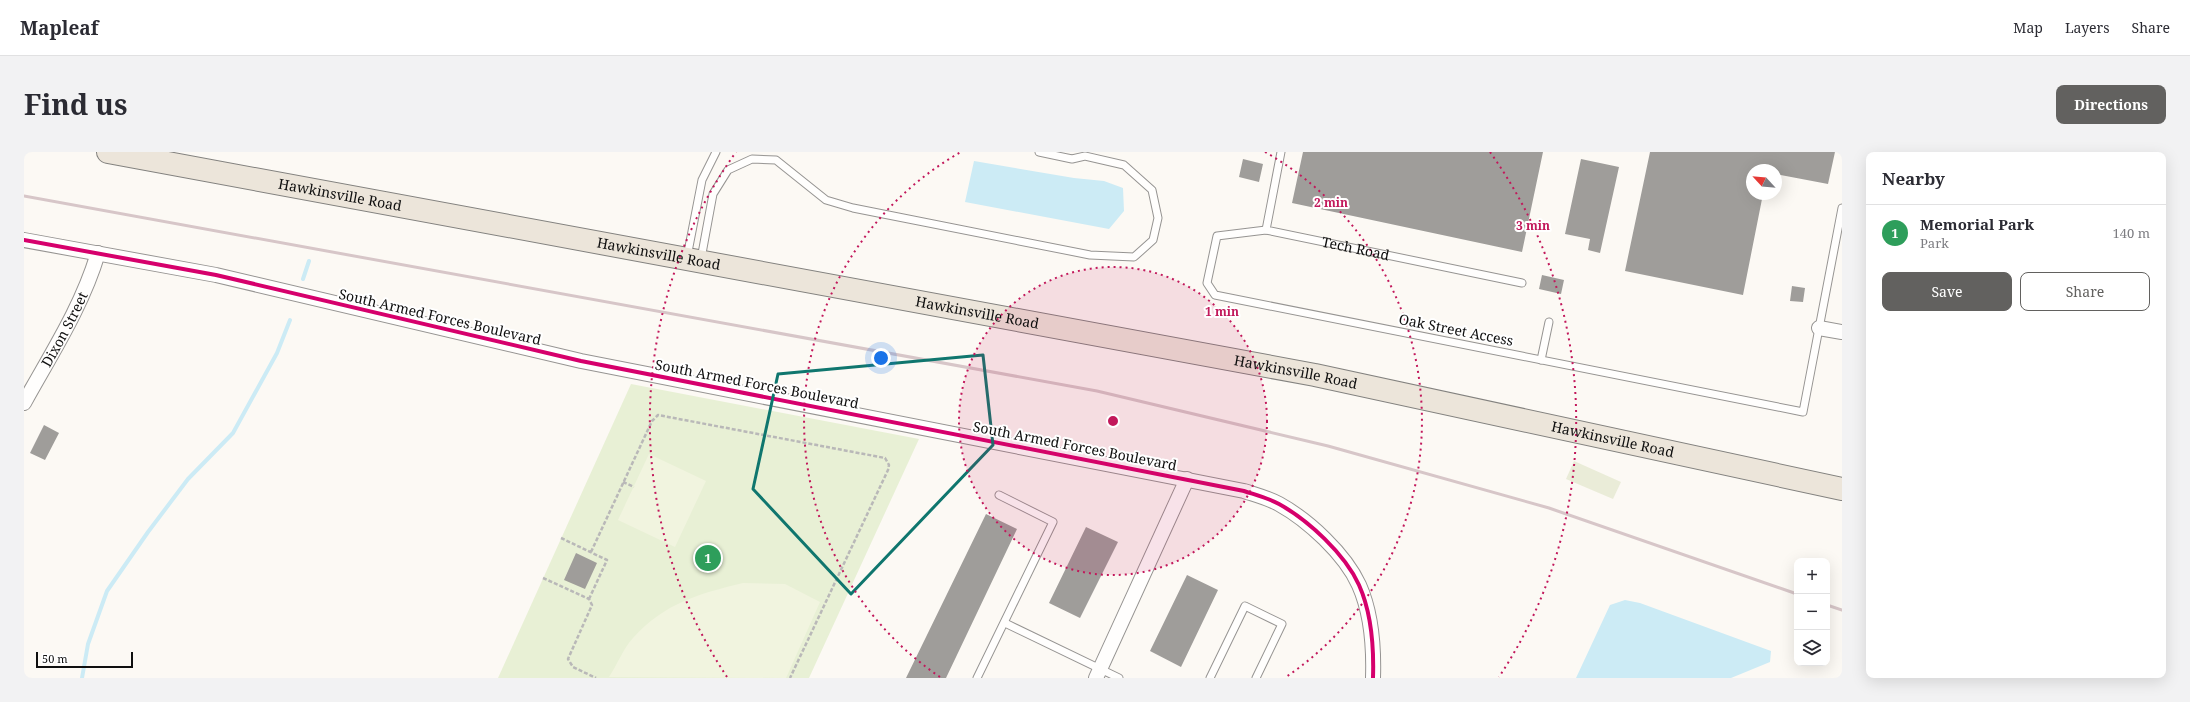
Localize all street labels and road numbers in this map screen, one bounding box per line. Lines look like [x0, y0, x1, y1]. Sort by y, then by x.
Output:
street label: Hawkinsville Road [277, 174, 404, 215]
street label: Tech Road [1320, 232, 1392, 264]
street label: Hawkinsville Road [595, 233, 722, 274]
street label: South Armed Forces Boulevard [337, 284, 544, 349]
street label: Dixon Street [36, 289, 92, 370]
street label: Hawkinsville Road [914, 291, 1041, 333]
street label: Oak Street Access [1397, 309, 1515, 350]
street label: Hawkinsville Road [1233, 350, 1360, 393]
street label: South Armed Forces Boulevard [654, 354, 861, 413]
street label: South Armed Forces Boulevard [972, 416, 1179, 475]
street label: Hawkinsville Road [1550, 416, 1676, 462]

